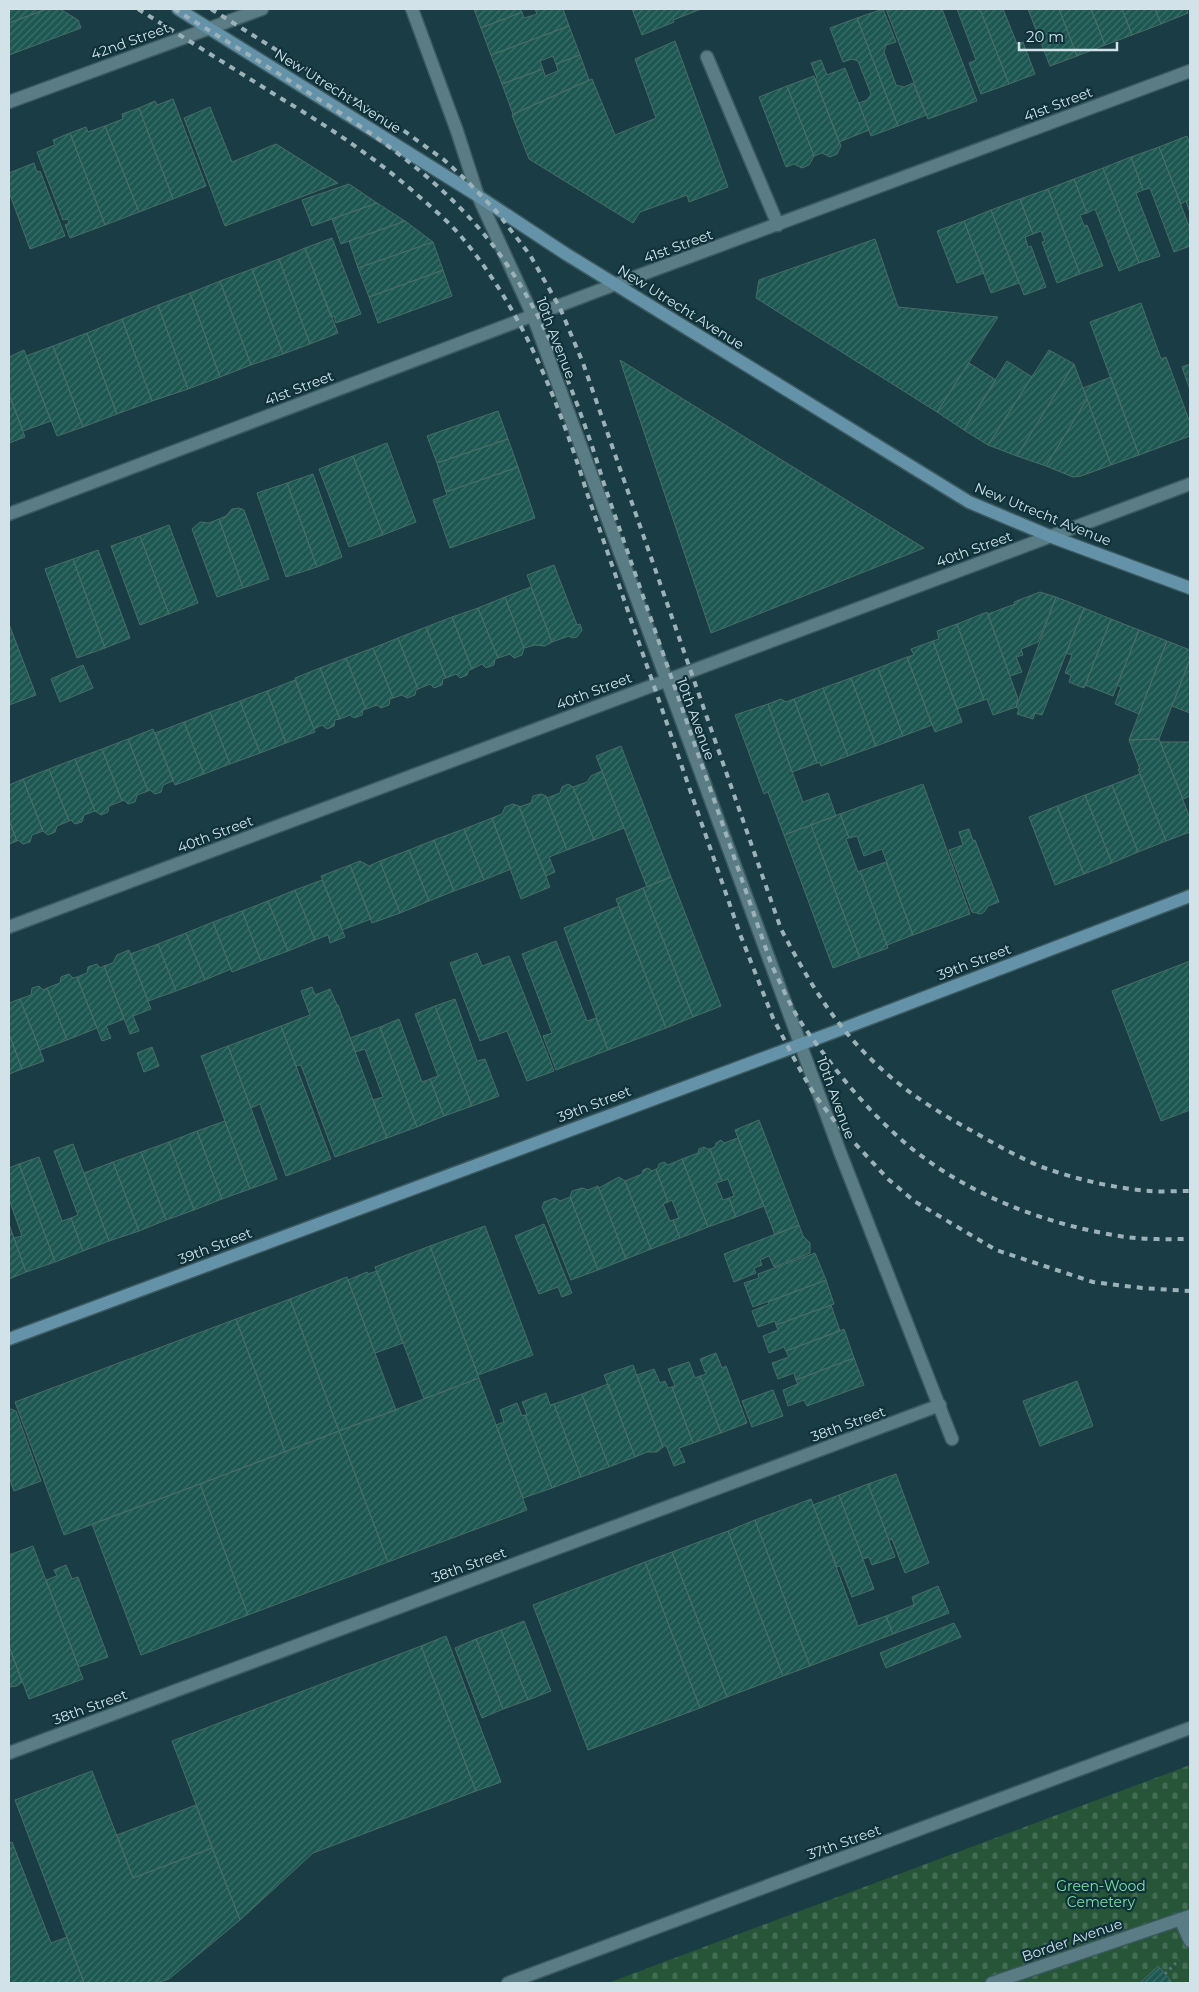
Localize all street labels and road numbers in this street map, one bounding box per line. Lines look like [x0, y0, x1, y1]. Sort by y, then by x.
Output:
street label: 42nd Street [88, 18, 172, 64]
street label: New Utrecht Avenue [271, 45, 405, 137]
street label: 41st Street [1021, 82, 1095, 125]
street label: 41st Street [641, 225, 715, 267]
street label: New Utrecht Avenue [614, 261, 748, 353]
street label: 10th Avenue [532, 295, 580, 381]
street label: 41st Street [262, 366, 336, 409]
street label: New Utrecht Avenue [972, 478, 1114, 550]
street label: 40th Street [933, 527, 1015, 571]
street label: 40th Street [554, 668, 635, 714]
street label: 10th Avenue [673, 675, 719, 763]
street label: 40th Street [175, 811, 256, 857]
street label: 39th Street [934, 940, 1014, 984]
street label: 10th Avenue [813, 1054, 859, 1142]
street label: 39th Street [554, 1082, 634, 1126]
street label: 39th Street [175, 1224, 255, 1268]
street label: 38th Street [808, 1402, 888, 1446]
street label: 38th Street [429, 1543, 509, 1587]
street label: 38th Street [50, 1685, 130, 1729]
street label: 37th Street [805, 1820, 884, 1864]
street label: Border Avenue [1020, 1914, 1124, 1966]

